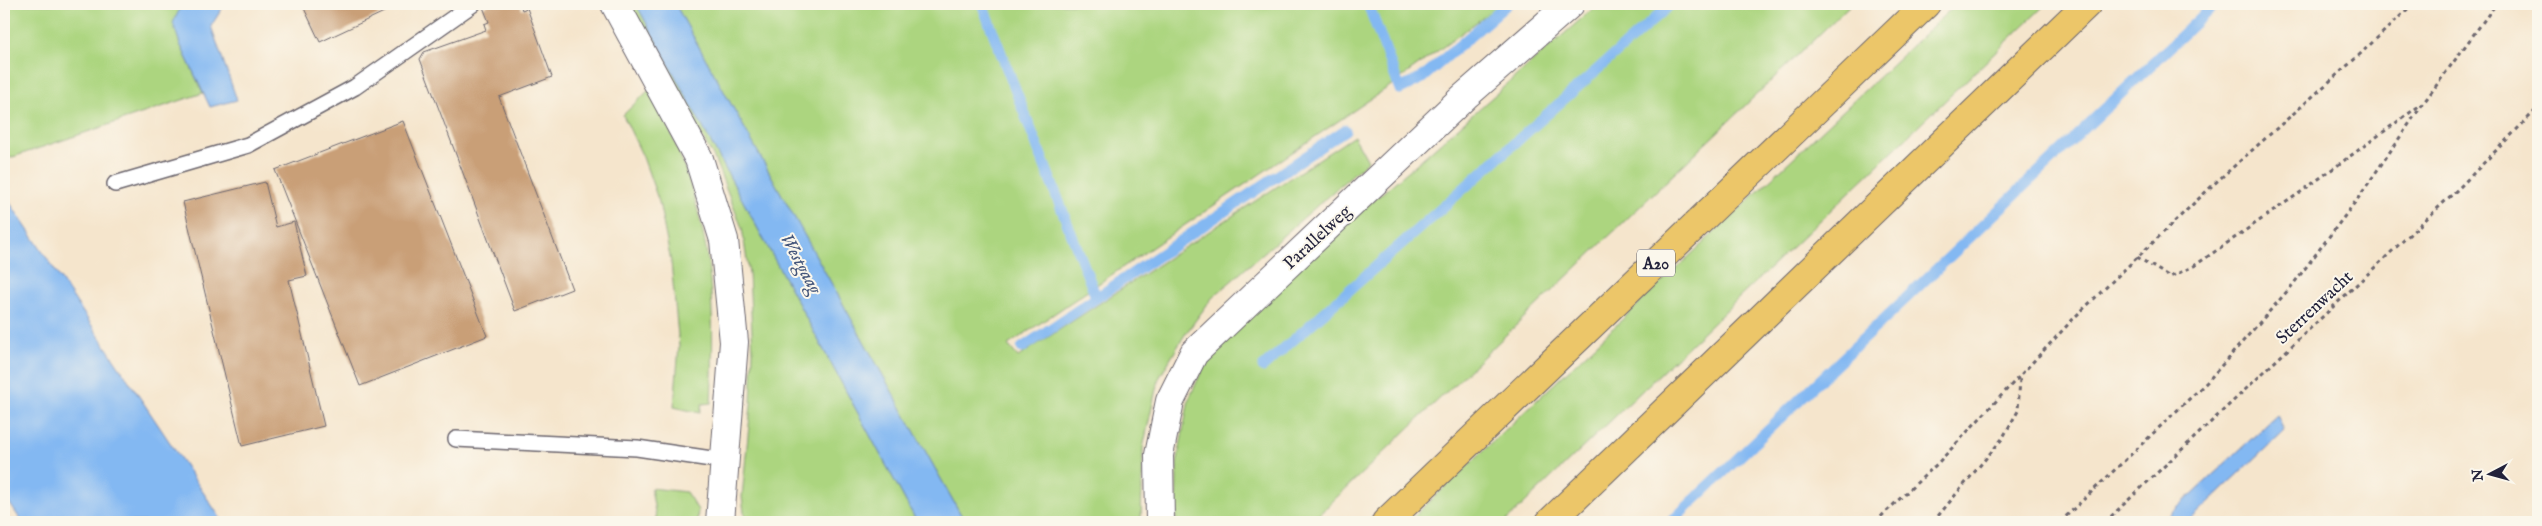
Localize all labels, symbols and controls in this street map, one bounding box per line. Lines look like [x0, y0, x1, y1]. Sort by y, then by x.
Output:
street label: Parallelweg [1279, 201, 1357, 275]
water label: Westgaag [774, 229, 827, 299]
road number: A20 [1637, 250, 1675, 276]
street label: Sterrenwacht [2272, 266, 2359, 350]
north arrow [2464, 448, 2514, 498]
text: N [2468, 468, 2488, 483]

